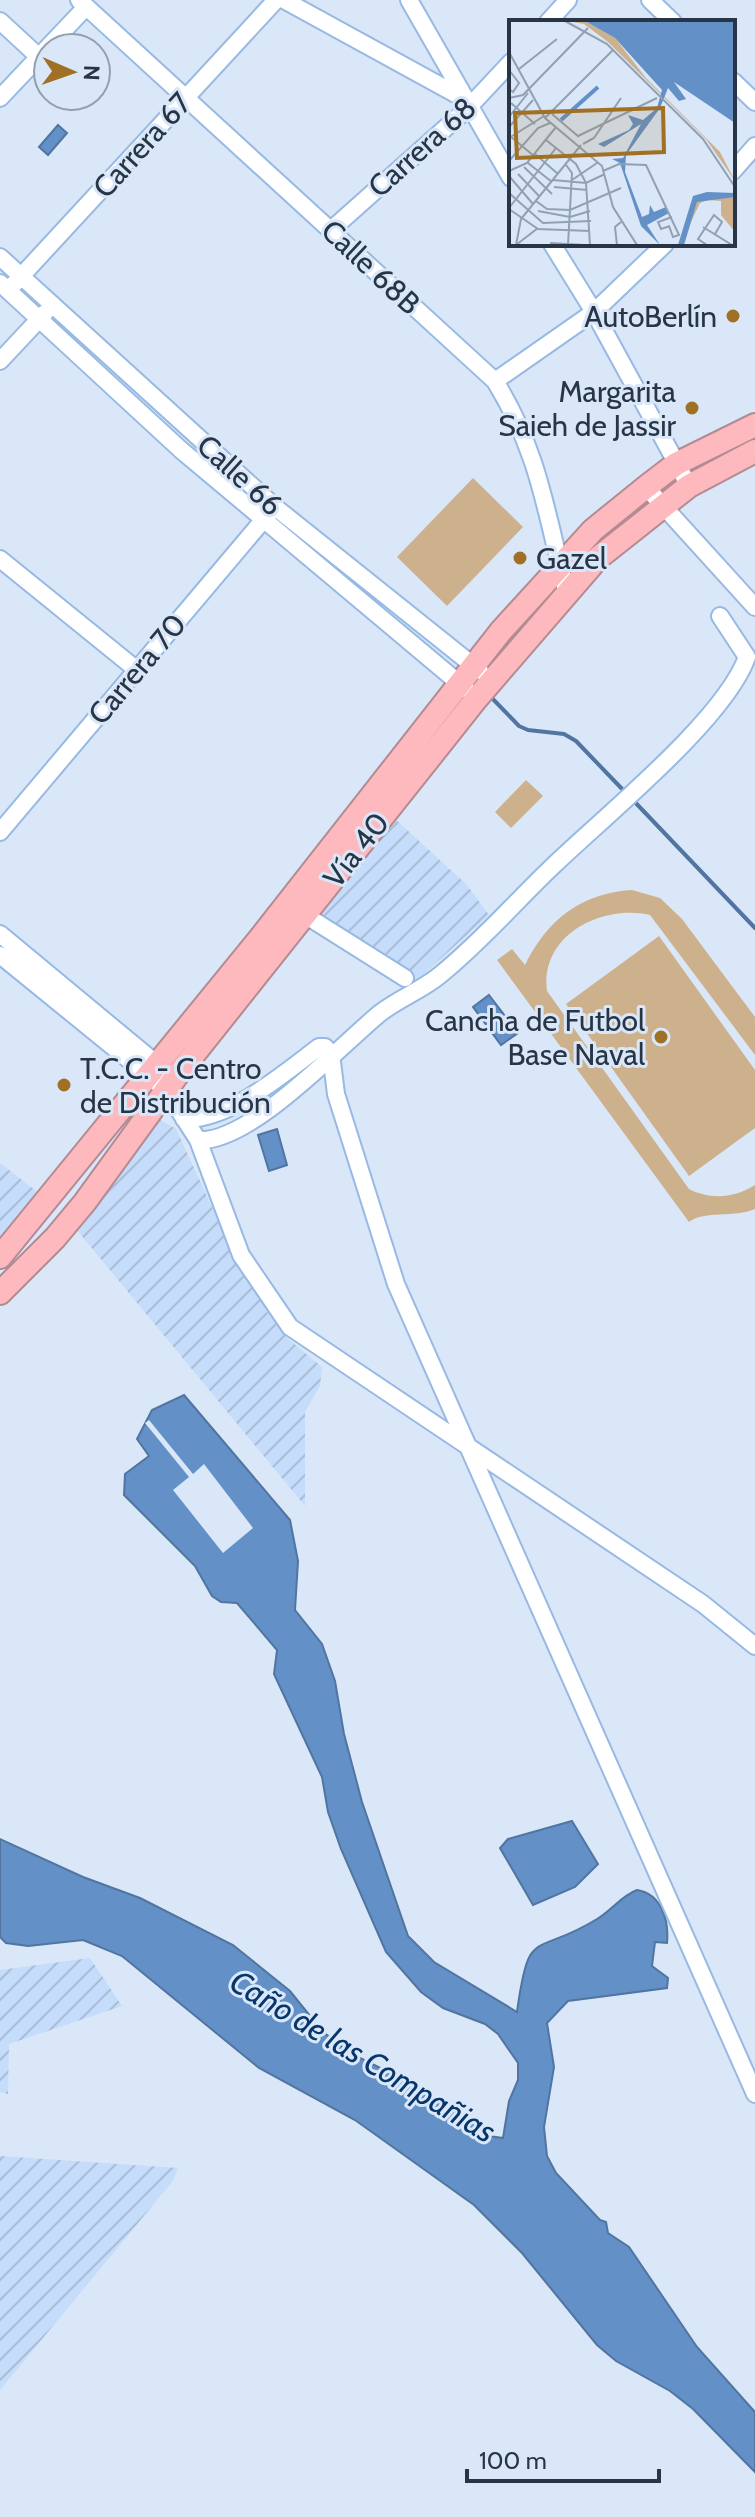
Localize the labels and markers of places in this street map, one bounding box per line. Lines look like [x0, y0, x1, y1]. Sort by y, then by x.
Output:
place label: AutoBerlín [584, 298, 717, 335]
marker: AutoBerlín [724, 307, 742, 325]
place label: Margarita Saieh de Jassir [498, 373, 677, 444]
marker: Margarita Saieh de Jassir [683, 399, 701, 417]
place label: Gazel [536, 540, 607, 577]
marker: Gazel [511, 549, 529, 567]
place label: Cancha de Futbol Base Naval [425, 1002, 645, 1073]
marker: Cancha de Futbol Base Naval [652, 1028, 670, 1046]
place label: T.C.C. - Centro de Distribución [80, 1050, 271, 1121]
marker: T.C.C. - Centro de Distribución [55, 1076, 73, 1094]

